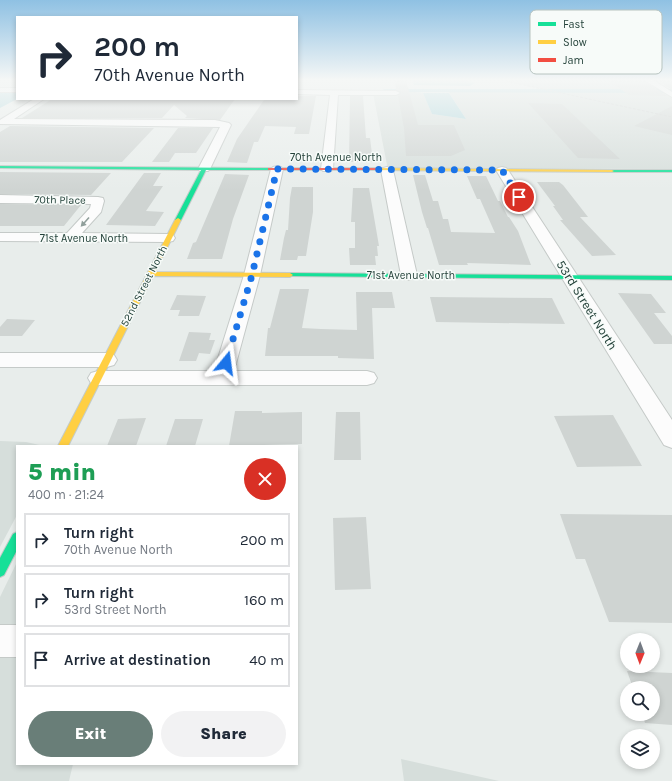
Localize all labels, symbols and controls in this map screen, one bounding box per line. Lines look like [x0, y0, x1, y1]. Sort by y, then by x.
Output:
legend [530, 10, 662, 74]
text: Fast [563, 18, 584, 31]
text: 200 m [94, 30, 180, 63]
icon: right [28, 32, 80, 84]
text: Slow [563, 36, 587, 49]
text: Jam [563, 54, 584, 67]
text: 70th Avenue North [94, 64, 245, 86]
street label: 70th Avenue North [290, 151, 382, 164]
pin [502, 180, 536, 214]
icon: arrive [508, 186, 530, 208]
street label: 70th Place [34, 193, 86, 207]
one-way arrow [80, 216, 89, 227]
street label: 71st Avenue North [40, 232, 128, 245]
street label: 52nd Street North [118, 243, 170, 329]
street label: 53rd Street North [553, 257, 621, 353]
street label: 71st Avenue North [367, 269, 455, 282]
position arrow [205, 342, 247, 384]
text: 5 min [28, 458, 96, 486]
button: close [244, 458, 286, 500]
text: 400 m · 21:24 [28, 487, 104, 502]
text: Turn right [64, 524, 134, 542]
icon: right [30, 529, 52, 551]
text: 200 m [240, 531, 284, 549]
text: 70th Avenue North [64, 542, 173, 557]
text: Turn right [64, 584, 134, 602]
icon: right [30, 589, 52, 611]
text: 160 m [244, 591, 284, 609]
text: 53rd Street North [64, 602, 167, 617]
north arrow [620, 633, 660, 673]
map controls [620, 633, 660, 769]
icon: arrive [30, 649, 52, 671]
text: Arrive at destination [64, 651, 211, 669]
text: 40 m [249, 651, 284, 669]
button: search [620, 681, 660, 721]
button: Exit [28, 711, 153, 757]
button: Share [161, 711, 286, 757]
button: layers [620, 729, 660, 769]

